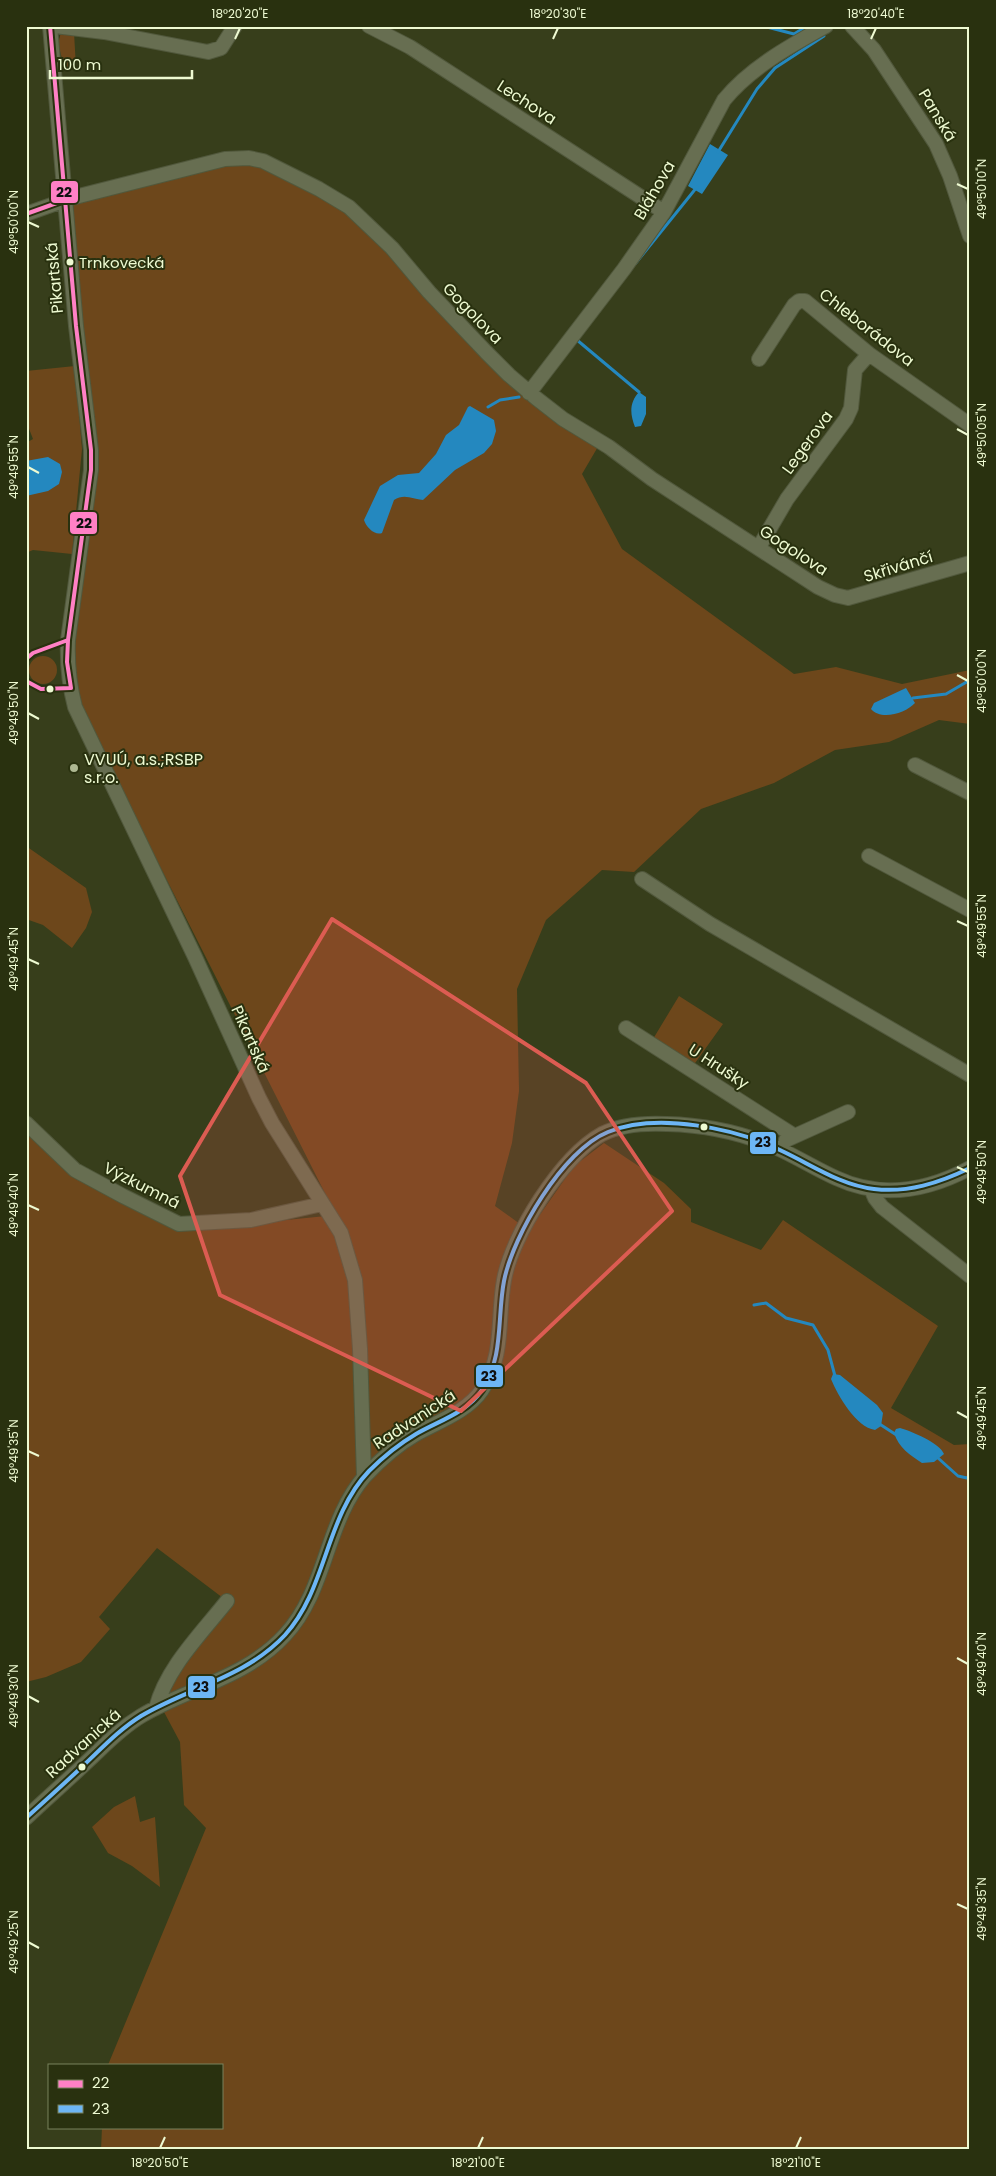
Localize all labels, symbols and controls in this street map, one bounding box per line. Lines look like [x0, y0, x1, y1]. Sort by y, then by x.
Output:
text: 18°20'20"E [212, 5, 268, 22]
text: 18°20'30"E [530, 5, 586, 22]
text: 18°20'40"E [847, 5, 905, 22]
scale bar [50, 48, 192, 80]
text: 100 m [58, 54, 101, 75]
street label: Lechova [492, 75, 561, 130]
street label: Panská [913, 85, 962, 146]
street label: Bláhova [628, 156, 681, 224]
text: 49°50'10"N [973, 159, 990, 219]
line badge: 22 [50, 180, 79, 204]
text: 22 [56, 182, 72, 202]
text: 49°50'00"N [5, 190, 22, 254]
street label: Pikartská [40, 241, 69, 315]
place label: Trnkovecká [79, 252, 164, 273]
marker: Trnkovecká [65, 257, 75, 267]
street label: Gogolova [437, 277, 508, 349]
street label: Chleborádova [814, 283, 919, 372]
text: 49°50'05"N [973, 403, 990, 467]
street label: Legerova [776, 406, 838, 479]
text: 49°49'55"N [5, 435, 22, 499]
line badge: 22 [69, 511, 98, 535]
text: 22 [76, 513, 92, 533]
street label: Gogolova [755, 520, 833, 581]
street label: Skřivánčí [861, 545, 936, 588]
text: 49°50'00"N [973, 649, 990, 713]
text: 49°49'50"N [5, 681, 22, 745]
unlabelled marker [45, 684, 55, 694]
place label: VVUÚ, a.s.;RSBP s.r.o. [84, 748, 203, 789]
marker: VVUÚ, a.s.;RSBP s.r.o. [68, 762, 80, 774]
text: 49°49'55"N [973, 894, 990, 958]
text: 49°49'45"N [5, 927, 22, 991]
street label: Pikartská [226, 1002, 276, 1077]
street label: U Hrušky [684, 1038, 753, 1095]
unlabelled marker [699, 1122, 709, 1132]
line badge: 23 [749, 1131, 777, 1155]
text: 23 [755, 1132, 771, 1152]
text: 49°49'50"N [973, 1140, 990, 1204]
street label: Výzkumná [100, 1156, 184, 1215]
text: 49°49'40"N [5, 1173, 22, 1237]
line badge: 23 [475, 1364, 504, 1388]
text: 23 [481, 1366, 497, 1386]
street label: Radvanická [369, 1384, 460, 1455]
text: 49°49'45"N [973, 1386, 990, 1450]
text: 49°49'35"N [5, 1419, 22, 1483]
text: 49°49'40"N [973, 1632, 990, 1696]
text: 49°49'30"N [5, 1664, 22, 1728]
line badge: 23 [187, 1675, 216, 1699]
text: 23 [193, 1677, 209, 1697]
street label: Radvanická [41, 1703, 126, 1783]
unlabelled marker [77, 1762, 87, 1772]
text: 49°49'35"N [973, 1877, 990, 1941]
text: 49°49'25"N [5, 1910, 22, 1974]
legend [48, 2064, 222, 2128]
text: 22 [92, 2072, 109, 2093]
text: 23 [92, 2098, 109, 2119]
text: 18°20'50"E [131, 2154, 189, 2171]
text: 18°21'00"E [451, 2154, 505, 2171]
text: 18°21'10"E [771, 2154, 821, 2171]

